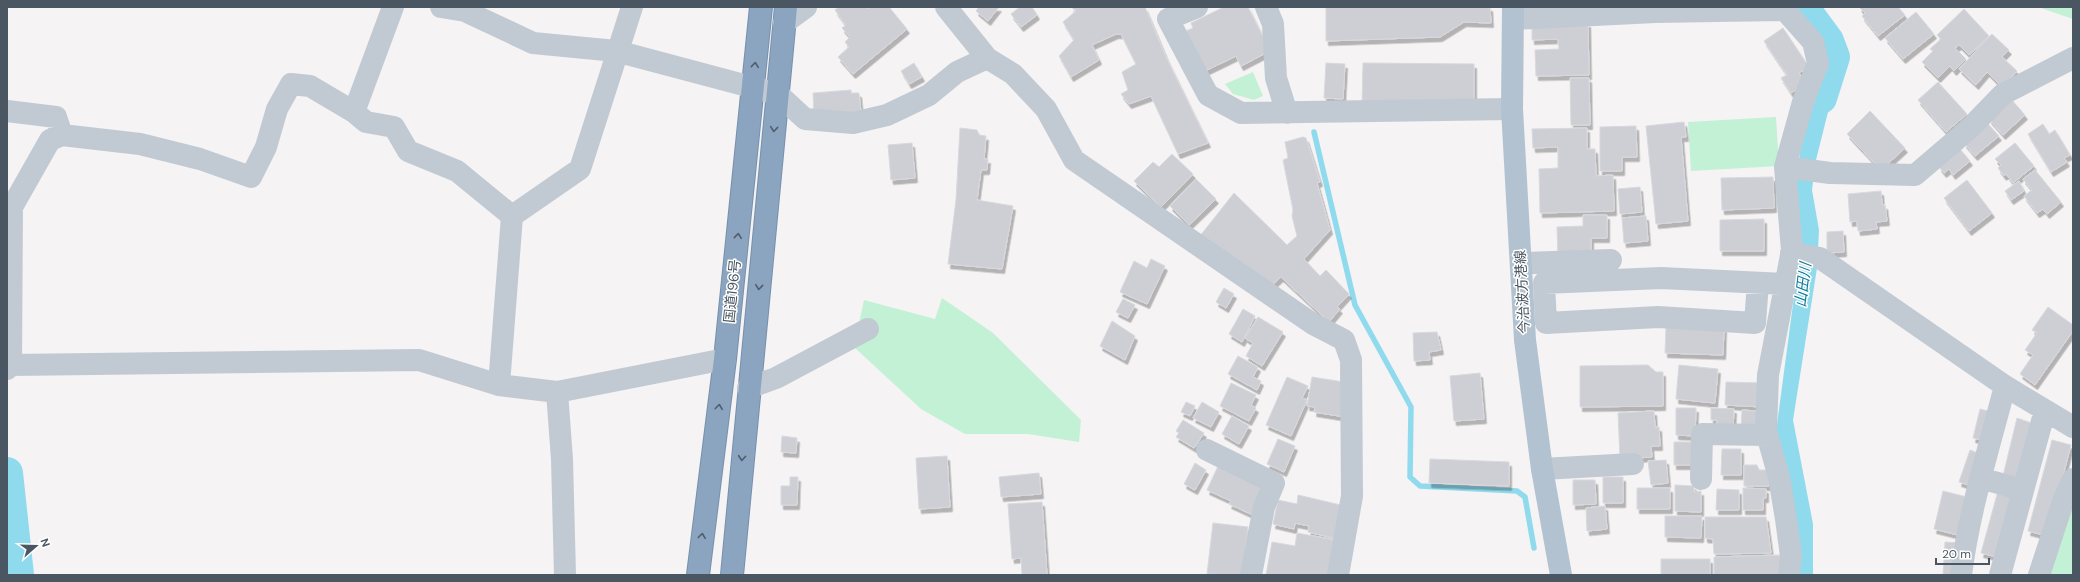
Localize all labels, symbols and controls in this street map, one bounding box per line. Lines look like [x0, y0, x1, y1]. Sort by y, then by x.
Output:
one-way arrow [751, 62, 760, 68]
one-way arrow [770, 126, 779, 132]
one-way arrow [733, 233, 742, 239]
street label: 今治波方港線 [1511, 250, 1533, 334]
street label: 国道196号 [720, 258, 744, 324]
water label: 山田川 [1790, 259, 1816, 309]
one-way arrow [754, 284, 763, 290]
one-way arrow [714, 404, 723, 410]
one-way arrow [738, 455, 747, 461]
north arrow [16, 526, 56, 566]
one-way arrow [698, 533, 707, 539]
text: N [37, 536, 53, 549]
scale bar [1936, 540, 1989, 566]
text: 20 m [1942, 546, 1971, 562]

